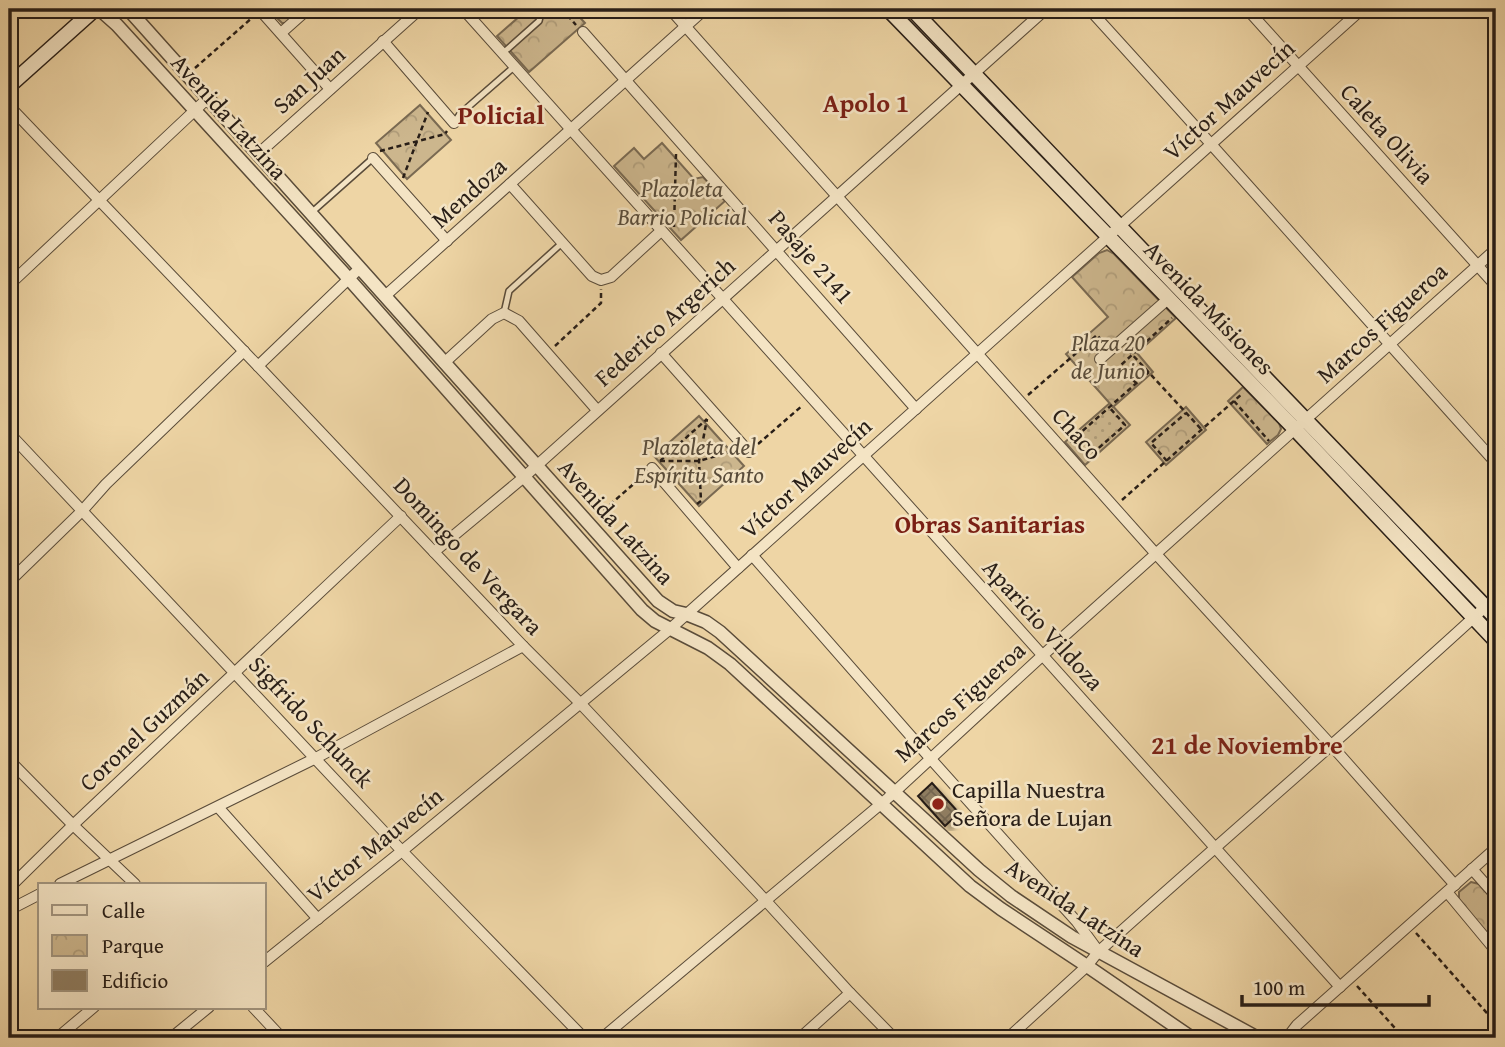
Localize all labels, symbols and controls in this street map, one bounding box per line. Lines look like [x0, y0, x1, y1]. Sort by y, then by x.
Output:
street label: Víctor Mauvecín [1155, 31, 1303, 168]
street label: San Juan [265, 37, 353, 122]
street label: Avenida Latzina [163, 46, 296, 188]
street label: Caleta Olivia [1332, 75, 1443, 193]
district label: Apolo 1 [823, 83, 909, 122]
district label: Policial [458, 95, 544, 134]
street label: Mendoza [423, 149, 515, 236]
park label: Plazoleta Barrio Policial [616, 171, 747, 234]
street label: Pasaje 2141 [761, 202, 862, 311]
street label: Avenida Misiones [1136, 233, 1283, 383]
street label: Federico Argerich [586, 248, 743, 394]
street label: Marcos Figueroa [1308, 254, 1456, 391]
park label: Plaza 20 de Junio [1070, 325, 1145, 388]
street label: Chaco [1044, 399, 1111, 468]
street label: Víctor Mauvecín [732, 409, 880, 546]
park label: Plazoleta del Espíritu Santo [633, 429, 764, 492]
street label: Avenida Latzina [550, 451, 683, 593]
street label: Domingo de Vergara [386, 469, 552, 643]
district label: Obras Sanitarias [895, 504, 1085, 543]
street label: Aparicio Vildoza [975, 551, 1113, 699]
street label: Marcos Figueroa [886, 633, 1034, 770]
street label: Sigfrido Schunck [241, 648, 383, 796]
street label: Coronel Guzmán [71, 660, 217, 799]
district label: 21 de Noviembre [1151, 725, 1343, 764]
place label: Capilla Nuestra Señora de Lujan [952, 772, 1113, 835]
street label: Víctor Mauvecín [299, 778, 451, 911]
marker: Capilla Nuestra Señora de Lujan [930, 796, 946, 812]
street label: Avenida Latzina [999, 850, 1152, 966]
legend [38, 883, 266, 1009]
text: Calle [102, 895, 145, 926]
text: Parque [102, 930, 164, 961]
scale bar [1242, 963, 1430, 1007]
text: Edificio [102, 965, 168, 996]
text: 100 m [1253, 972, 1305, 1003]

